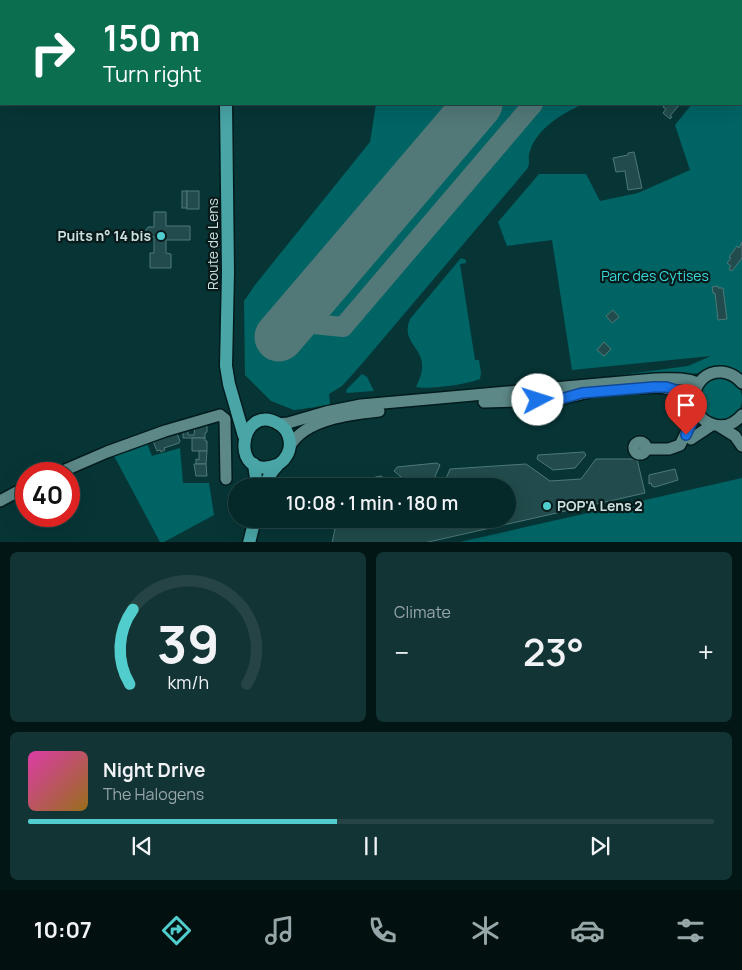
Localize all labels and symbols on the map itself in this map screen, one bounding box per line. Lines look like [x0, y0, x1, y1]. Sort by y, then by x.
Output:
street label: Route de Lens [203, 198, 222, 290]
place label: Puits n° 14 bis [57, 226, 151, 245]
marker: Puits n° 14 bis [155, 230, 167, 242]
park label: Parc des Cytises [601, 266, 709, 285]
position arrow [511, 373, 563, 425]
pin [665, 384, 707, 435]
speed limit sign: 40 [15, 462, 80, 527]
place label: POP'A Lens 2 [557, 496, 643, 515]
marker: POP'A Lens 2 [541, 500, 553, 512]

